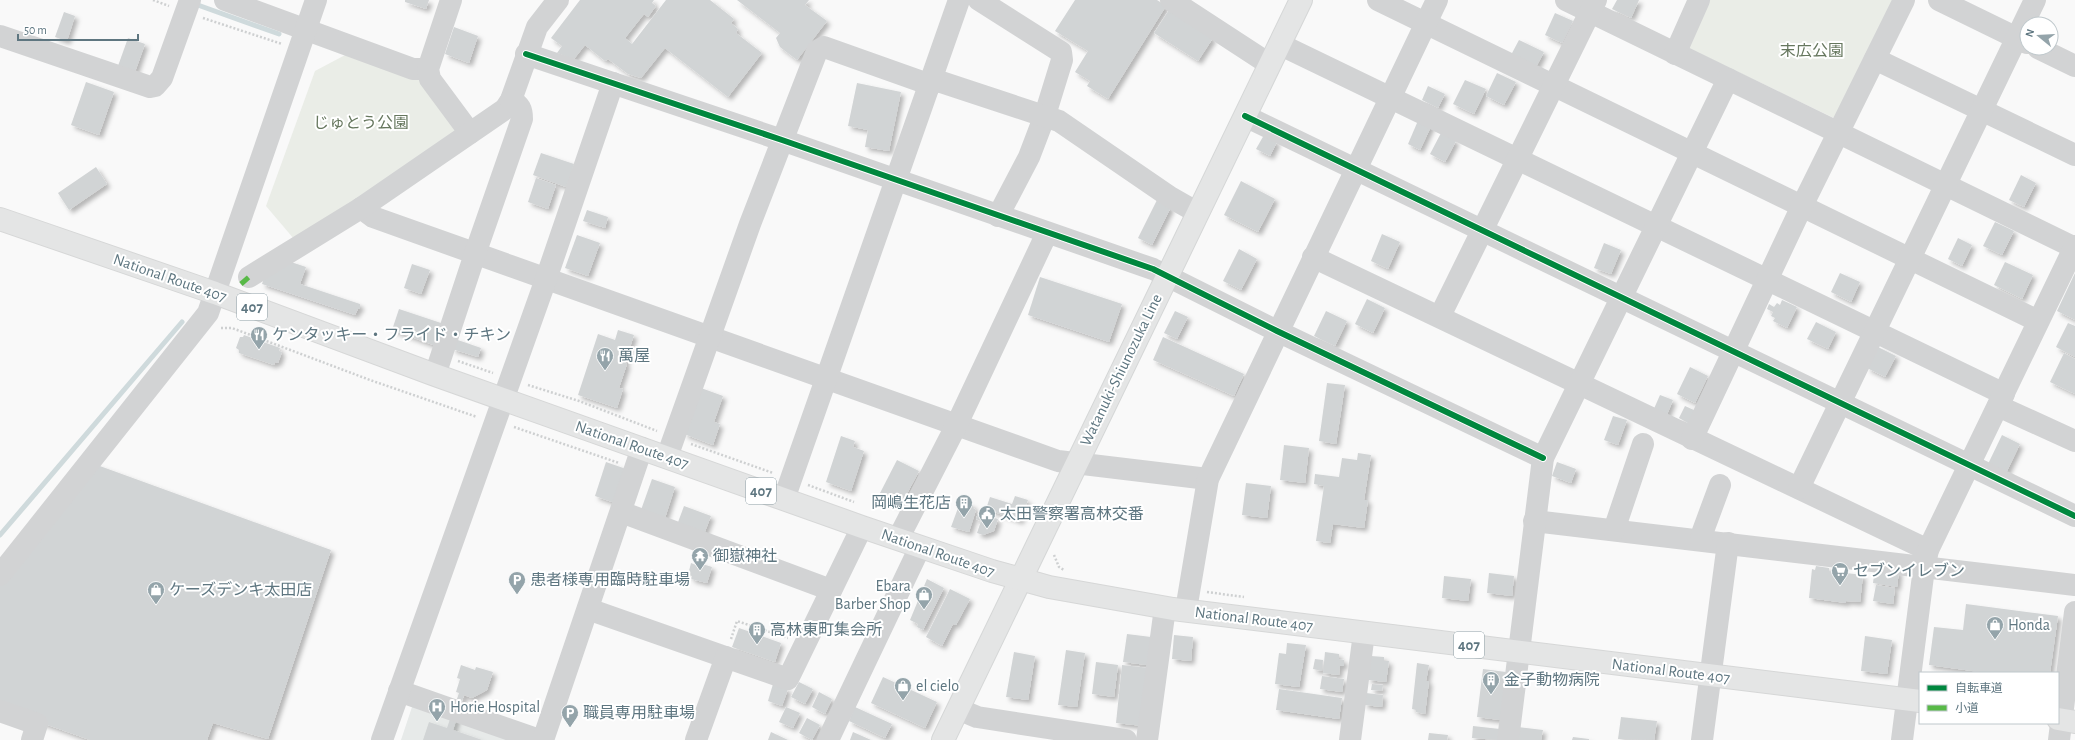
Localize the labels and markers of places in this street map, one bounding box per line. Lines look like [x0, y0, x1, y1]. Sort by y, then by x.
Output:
restaurant icon: ケンタッキー・フライド・チキン [249, 325, 269, 350]
place label: ケンタッキー・フライド・チキン [272, 326, 511, 343]
restaurant icon: 萬屋 [595, 346, 615, 371]
place label: 萬屋 [618, 348, 650, 364]
building icon: 岡嶋生花店 [954, 493, 974, 518]
place label: 岡嶋生花店 [871, 494, 951, 511]
public building icon: 太田警察署高林交番 [977, 504, 997, 529]
place label: 太田警察署高林交番 [1000, 505, 1144, 522]
temple icon: 御嶽神社 [690, 546, 710, 571]
place label: 御嶽神社 [713, 547, 777, 564]
supermarket icon: セブンイレブン [1830, 561, 1850, 586]
place label: セブンイレブン [1853, 562, 1965, 579]
parking icon: 患者様専用臨時駐車場 [507, 570, 527, 595]
place label: 患者様専用臨時駐車場 [530, 571, 690, 588]
place label: Ebara Barber Shop [835, 578, 911, 612]
shop icon: ケーズデンキ太田店 [146, 580, 166, 605]
place label: ケーズデンキ太田店 [169, 581, 312, 598]
shop icon: Ebara Barber Shop [914, 585, 934, 610]
shop icon: Honda [1985, 615, 2005, 640]
place label: Honda [2008, 617, 2050, 633]
building icon: 高林東町集会所 [747, 620, 767, 645]
place label: 高林東町集会所 [770, 621, 882, 638]
building icon: 金子動物病院 [1481, 670, 1501, 695]
place label: 金子動物病院 [1504, 671, 1600, 688]
shop icon: el cielo [893, 676, 913, 701]
place label: el cielo [916, 678, 959, 694]
hospital icon: Horie Hospital [427, 697, 447, 722]
place label: Horie Hospital [450, 699, 540, 715]
parking icon: 職員専用駐車場 [560, 703, 580, 728]
place label: 職員専用駐車場 [583, 704, 695, 721]

